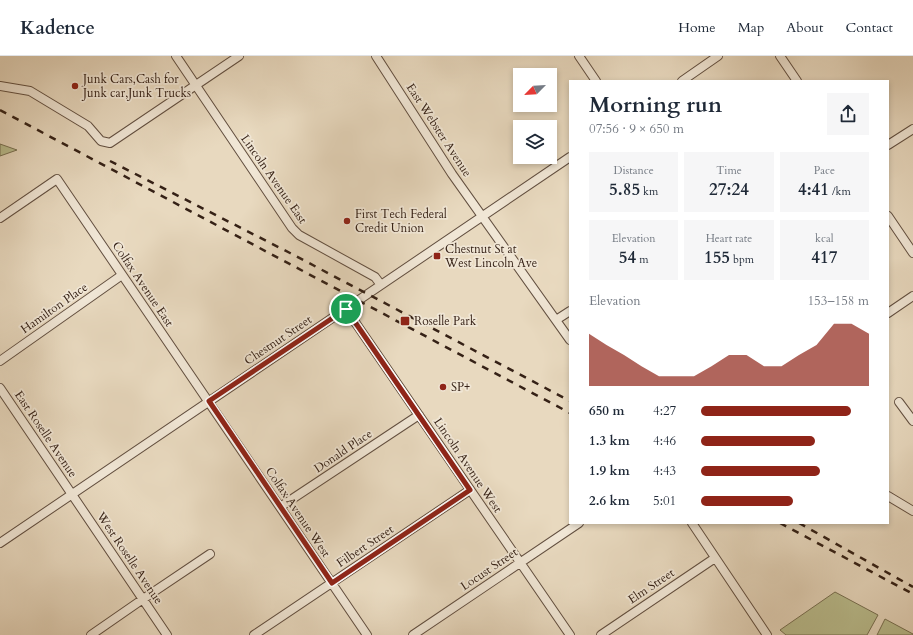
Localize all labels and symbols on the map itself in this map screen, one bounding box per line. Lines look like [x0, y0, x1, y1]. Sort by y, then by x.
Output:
north arrow [513, 68, 557, 112]
place label: Junk Cars,Cash for Junk car,Junk Trucks [81, 71, 191, 101]
street label: East Webster Avenue [403, 80, 475, 180]
marker: Junk Cars,Cash for Junk car,Junk Trucks [70, 81, 80, 91]
street label: Lincoln Avenue East [237, 131, 311, 227]
place label: First Tech Federal Credit Union [355, 206, 447, 236]
marker: First Tech Federal Credit Union [342, 216, 352, 226]
street label: Colfax Avenue East [109, 238, 178, 330]
place label: Chestnut St at West Lincoln Ave [444, 241, 537, 271]
marker: Chestnut St at West Lincoln Ave [432, 251, 442, 261]
street label: Hamilton Place [17, 279, 91, 337]
pin [329, 292, 363, 326]
street label: Chestnut Street [241, 311, 315, 369]
place label: Roselle Park [414, 313, 477, 329]
marker: Roselle Park [399, 315, 411, 327]
place label: SP+ [451, 379, 470, 395]
marker: SP+ [438, 382, 448, 392]
street label: East Roselle Avenue [11, 387, 81, 481]
street label: Lincoln Avenue West [430, 414, 506, 516]
street label: Donald Place [311, 426, 375, 476]
street label: Colfax Avenue West [262, 464, 334, 560]
street label: West Roselle Avenue [93, 508, 167, 607]
street label: Filbert Street [333, 521, 397, 571]
street label: Locust Street [457, 544, 521, 594]
street label: Elm Street [625, 565, 677, 607]

